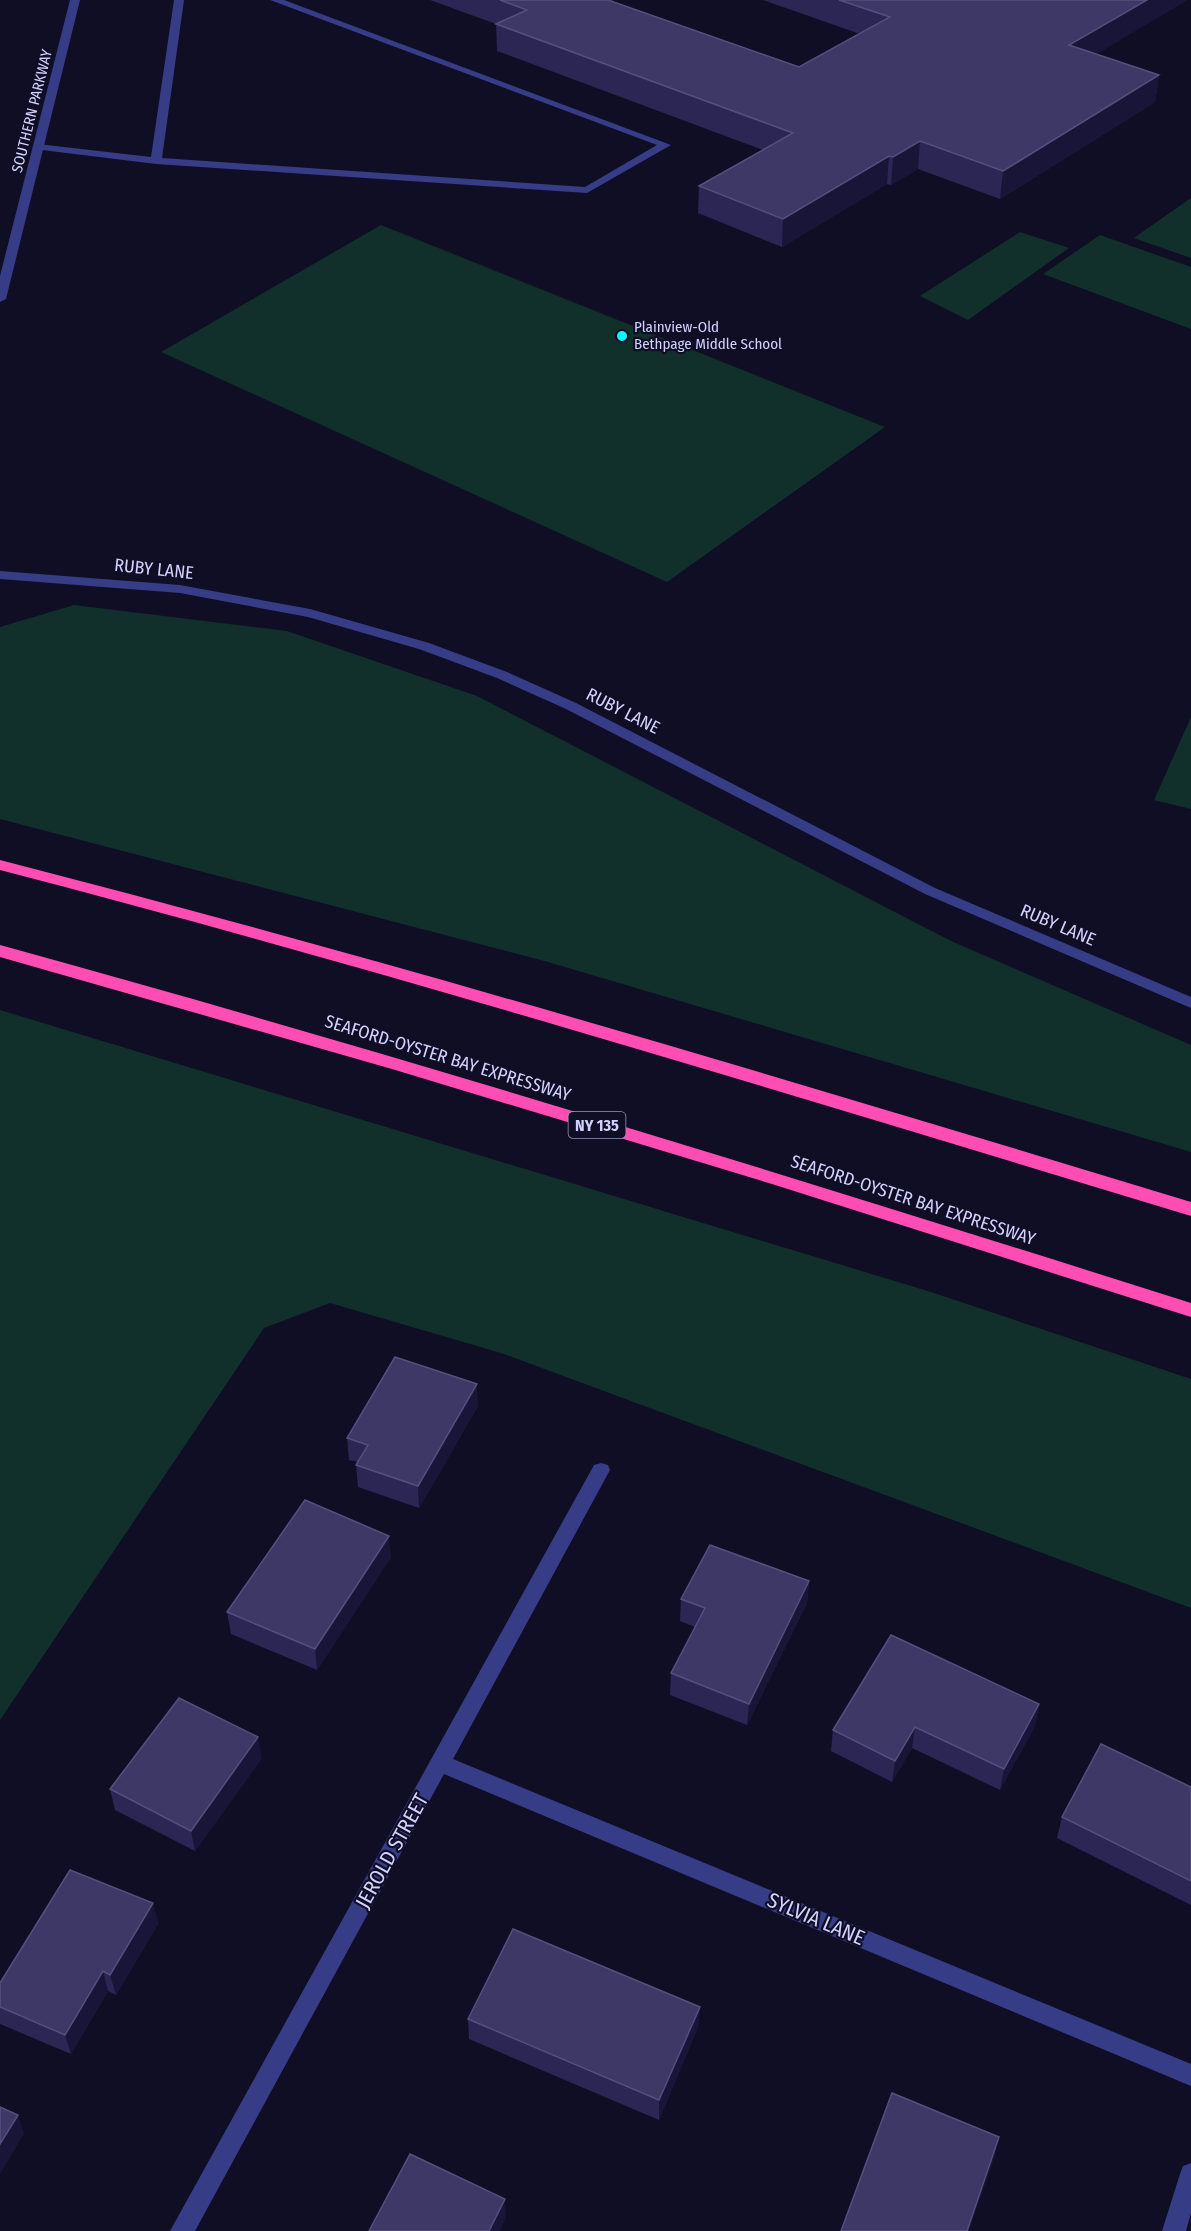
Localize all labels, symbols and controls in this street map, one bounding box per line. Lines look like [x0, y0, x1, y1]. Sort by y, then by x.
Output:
street label: SOUTHERN PARKWAY [8, 47, 56, 174]
place label: Plainview-Old Bethpage Middle School [634, 318, 782, 353]
marker: Plainview-Old Bethpage Middle School [615, 329, 629, 343]
street label: RUBY LANE [113, 554, 195, 584]
street label: RUBY LANE [583, 683, 663, 739]
street label: RUBY LANE [1017, 899, 1099, 951]
street label: SEAFORD-OYSTER BAY EXPRESSWAY [322, 1010, 574, 1106]
road number: NY 135 [568, 1112, 626, 1138]
street label: SEAFORD-OYSTER BAY EXPRESSWAY [788, 1150, 1038, 1250]
street label: JEROLD STREET [350, 1789, 434, 1913]
street label: SYLVIA LANE [763, 1887, 869, 1951]

